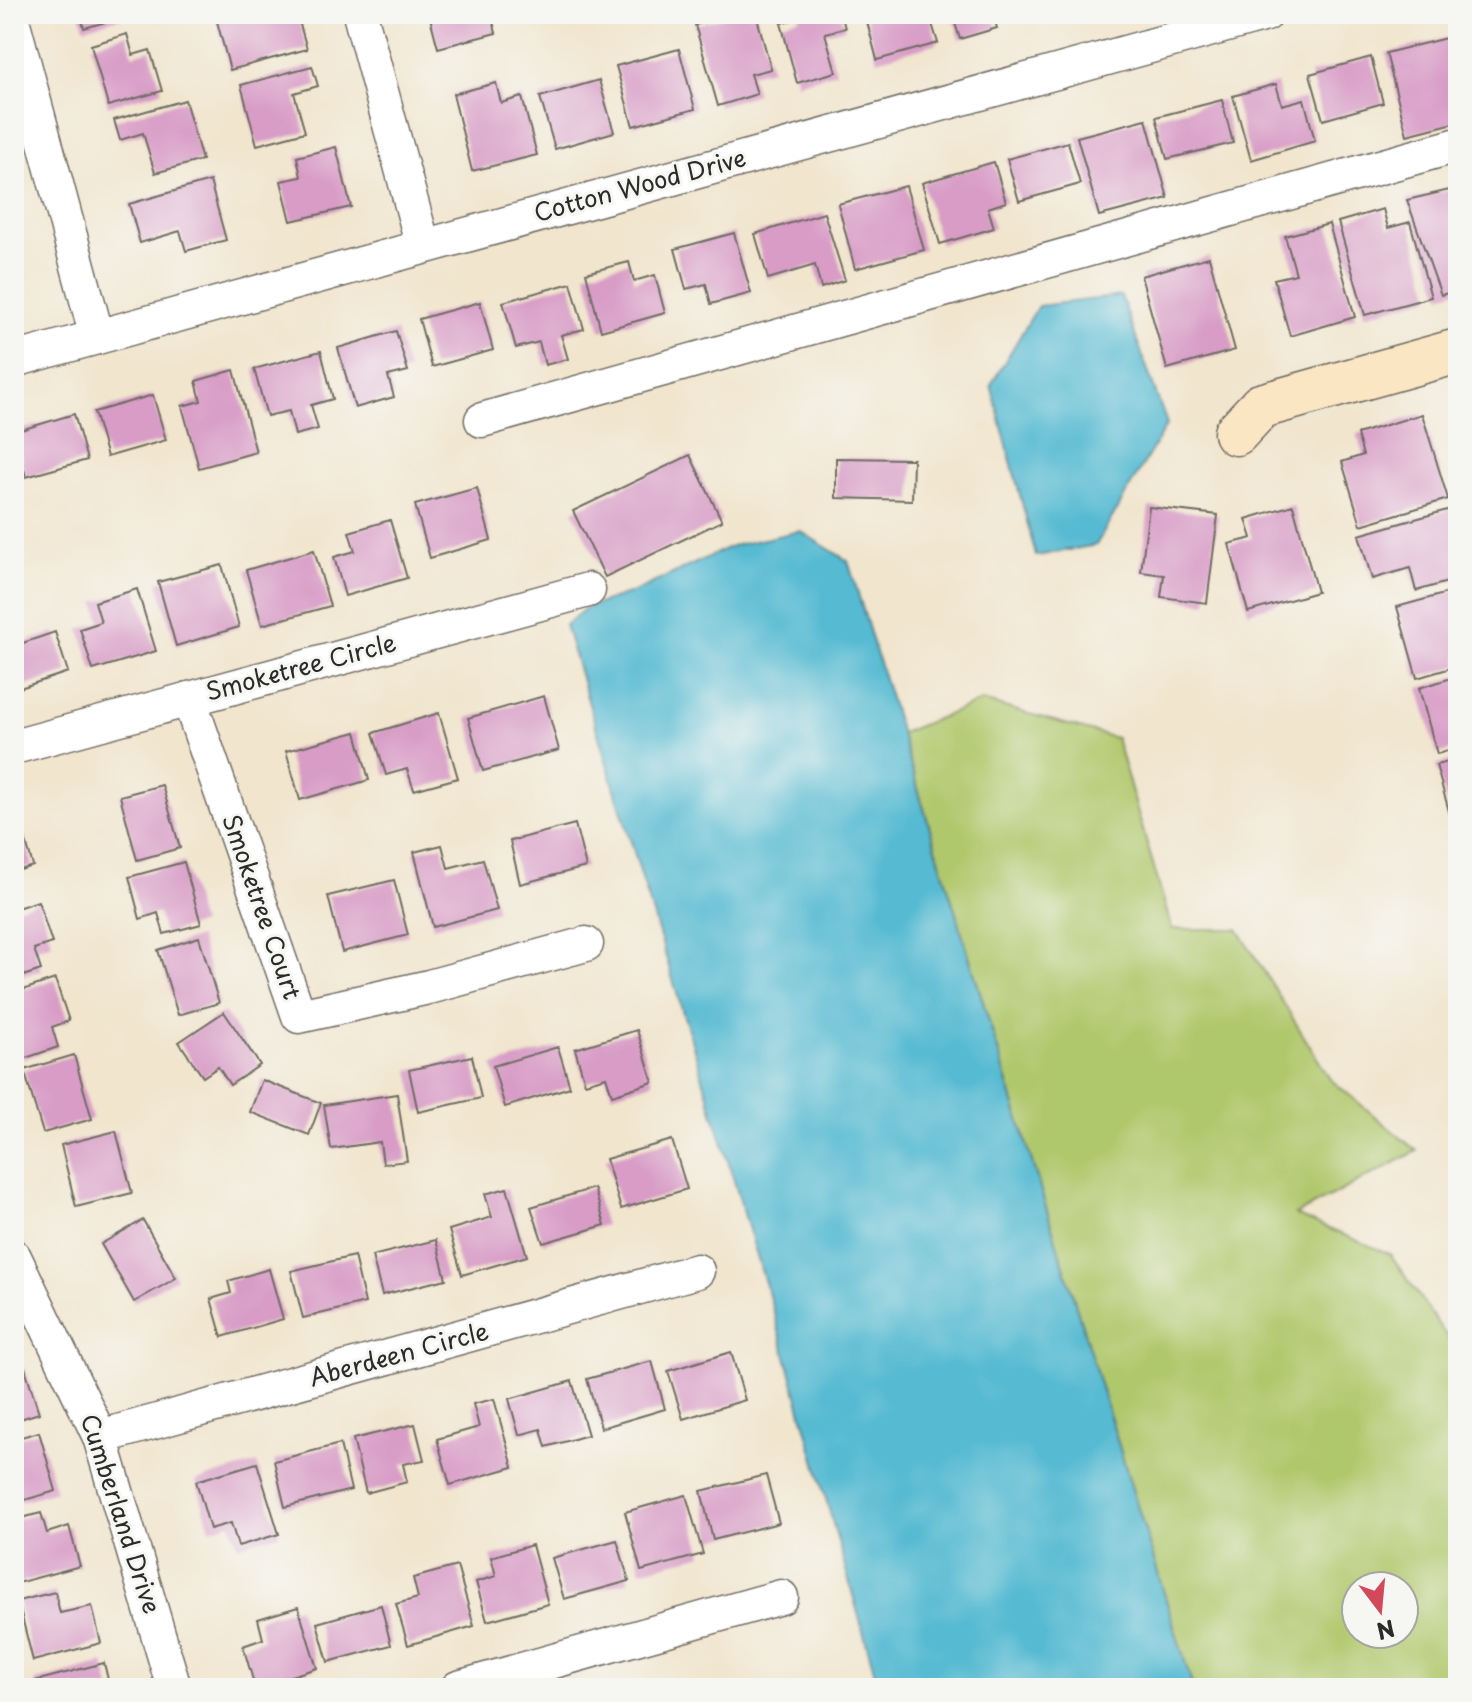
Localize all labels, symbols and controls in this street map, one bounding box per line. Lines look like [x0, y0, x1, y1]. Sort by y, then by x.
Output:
street label: Cotton Wood Drive [529, 138, 750, 230]
street label: Smoketree Circle [201, 623, 400, 709]
street label: Smoketree Court [214, 809, 312, 1004]
street label: Aberdeen Circle [305, 1312, 492, 1394]
street label: Cumberland Drive [73, 1409, 171, 1618]
north arrow [1340, 1570, 1420, 1650]
text: N [1373, 1612, 1399, 1649]

